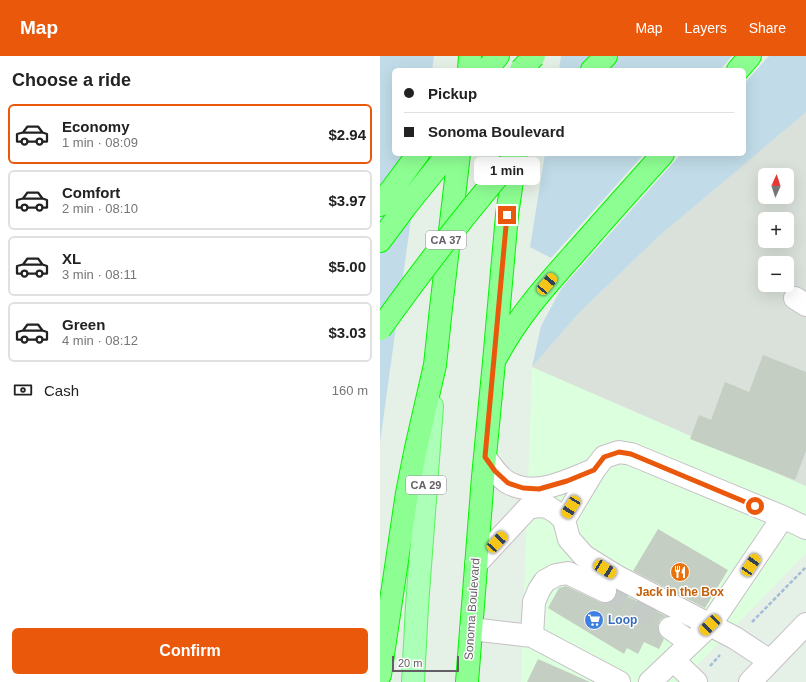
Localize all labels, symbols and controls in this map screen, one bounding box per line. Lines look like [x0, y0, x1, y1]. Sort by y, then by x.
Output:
text: Map [20, 17, 58, 38]
text: Map [635, 20, 663, 36]
text: Layers [685, 20, 727, 36]
text: Share [749, 20, 786, 36]
text: Choose a ride [12, 70, 131, 90]
text: Pickup [428, 85, 477, 102]
icon: car [14, 116, 50, 152]
text: Economy [62, 118, 130, 135]
text: Sonoma Boulevard [428, 123, 565, 140]
text: $2.94 [328, 126, 366, 143]
text: 1 min · 08:09 [62, 135, 138, 150]
callout: 1 min [474, 157, 540, 185]
text: 1 min [490, 163, 524, 178]
north arrow [758, 168, 794, 204]
map controls [758, 168, 794, 292]
icon: car [14, 182, 50, 218]
text: Comfort [62, 184, 120, 201]
text: $3.97 [328, 192, 366, 209]
text: 2 min · 08:10 [62, 201, 138, 216]
route end [498, 206, 516, 224]
button: + [758, 212, 794, 248]
road number: CA 37 [426, 231, 466, 249]
icon: car [14, 248, 50, 284]
text: XL [62, 250, 81, 267]
button: − [758, 256, 794, 292]
text: $5.00 [328, 258, 366, 275]
text: 3 min · 08:11 [62, 267, 137, 282]
car [535, 271, 559, 297]
icon: car [14, 314, 50, 350]
text: Green [62, 316, 105, 333]
text: $3.03 [328, 324, 366, 341]
text: 4 min · 08:12 [62, 333, 138, 348]
icon: cash [12, 379, 34, 401]
text: Cash [44, 382, 79, 399]
text: 160 m [332, 383, 368, 398]
road number: CA 29 [406, 476, 446, 494]
car [560, 494, 582, 520]
route start [746, 497, 764, 515]
car [484, 529, 510, 555]
car [739, 552, 763, 578]
street label: Sonoma Boulevard [461, 558, 483, 660]
car [592, 558, 618, 580]
restaurant icon: Jack in the Box [669, 561, 691, 583]
place label: Jack in the Box [636, 585, 724, 599]
supermarket icon: Loop [583, 609, 605, 631]
car [697, 612, 723, 638]
place label: Loop [608, 613, 637, 627]
button: Confirm [12, 628, 368, 674]
scale bar [392, 654, 459, 673]
text: 20 m [398, 657, 422, 669]

